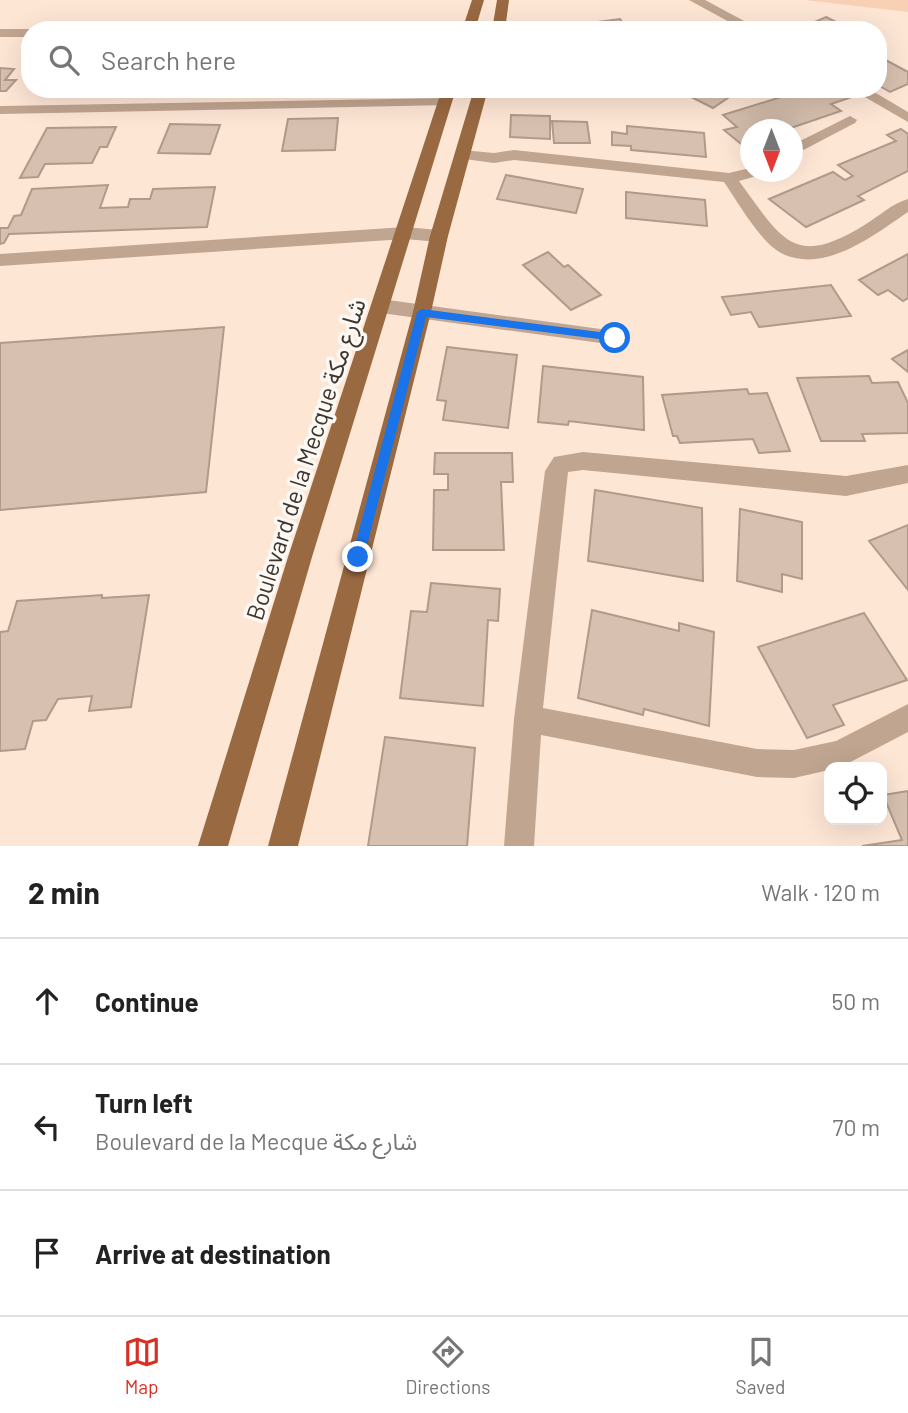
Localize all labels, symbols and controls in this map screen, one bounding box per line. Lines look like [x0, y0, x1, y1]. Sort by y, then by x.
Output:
search box [21, 21, 887, 98]
icon: search [45, 41, 83, 79]
text: Search here [101, 44, 236, 75]
north arrow [740, 119, 803, 182]
street label: Boulevard de la Mecque شارع مكة [239, 295, 375, 625]
route start [599, 322, 630, 353]
route end [342, 541, 373, 572]
map controls [824, 762, 887, 825]
button: locate [824, 762, 887, 825]
text: 2 min [28, 874, 100, 910]
text: Walk · 120 m [761, 878, 880, 906]
icon: ahead [28, 982, 66, 1020]
text: Continue [95, 986, 199, 1017]
text: 50 m [832, 987, 880, 1015]
text: Turn left [95, 1087, 193, 1118]
icon: left [28, 1108, 66, 1146]
text: 70 m [833, 1113, 880, 1141]
text: Boulevard de la Mecque شارع مكة [95, 1127, 417, 1155]
icon: arrive [28, 1234, 66, 1272]
text: Arrive at destination [95, 1238, 331, 1269]
tab: Map [123, 1333, 161, 1398]
tab: Directions [406, 1333, 491, 1398]
tab: Saved [736, 1333, 785, 1398]

